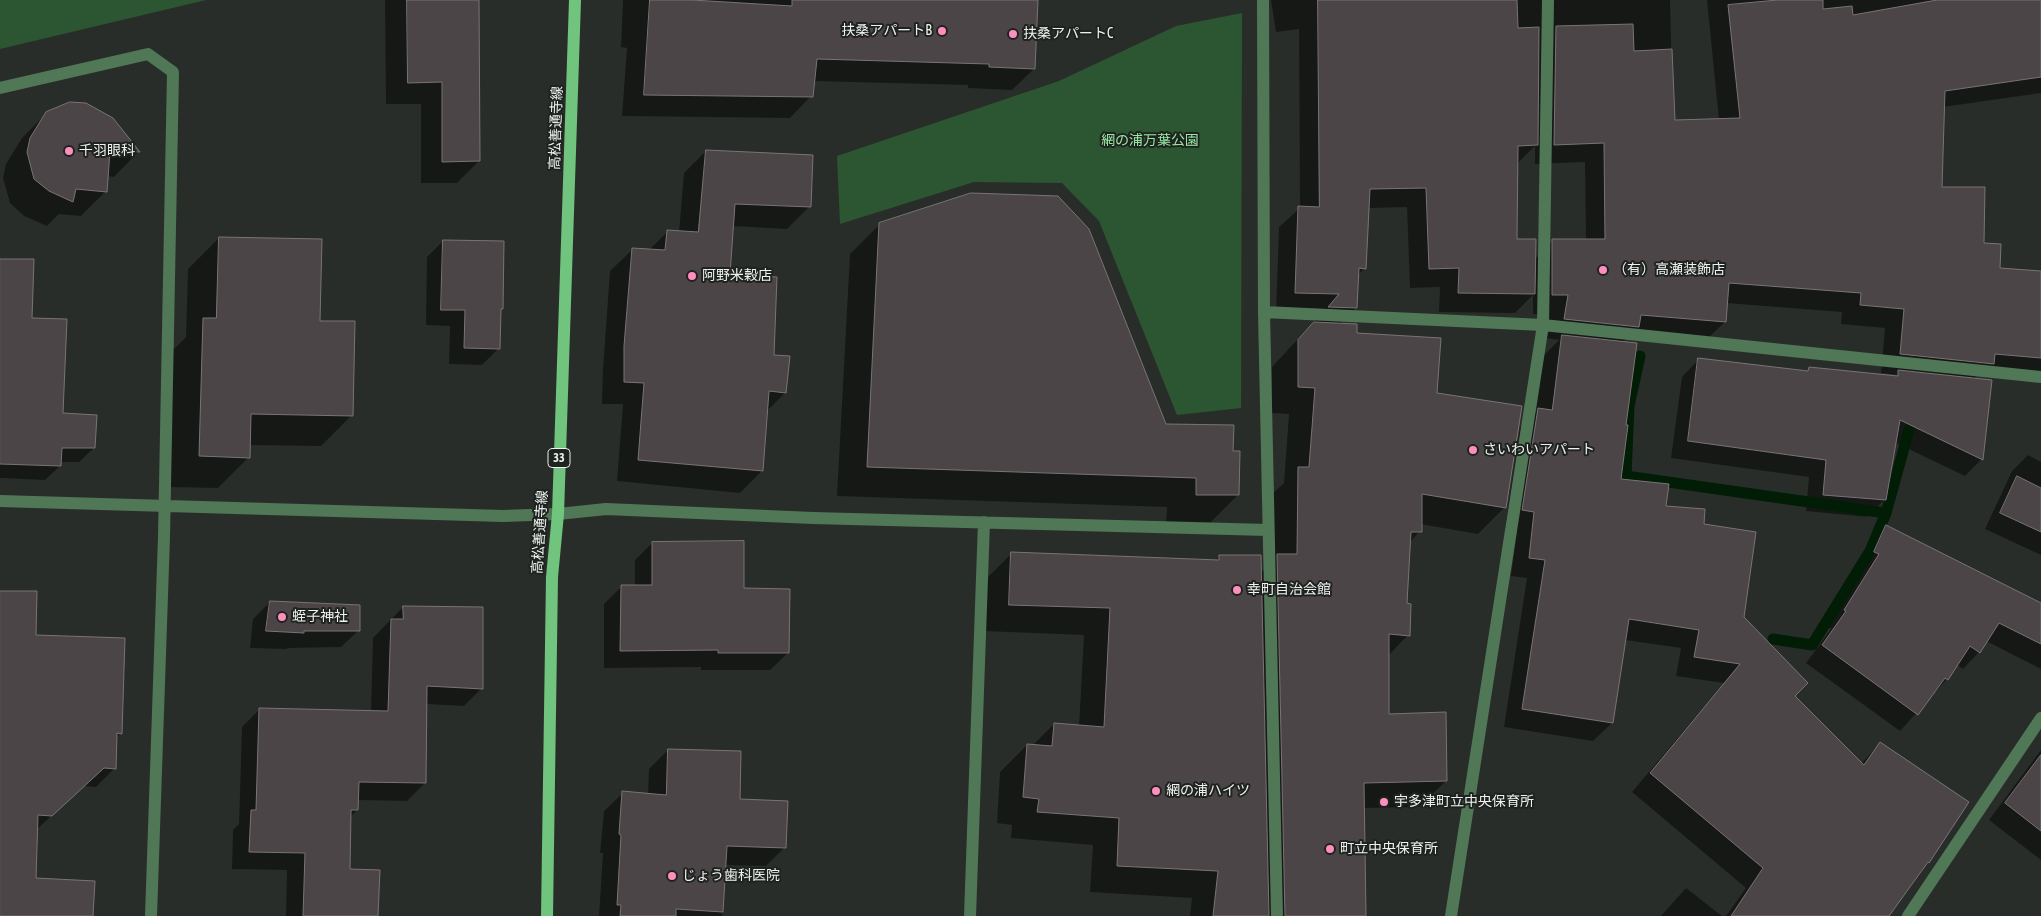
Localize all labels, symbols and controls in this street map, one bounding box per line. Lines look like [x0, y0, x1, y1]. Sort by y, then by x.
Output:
place label: 扶桑アパートB [841, 23, 932, 39]
marker: 扶桑アパートB [936, 25, 948, 37]
place label: 扶桑アパートC [1023, 26, 1113, 42]
marker: 扶桑アパートC [1007, 28, 1019, 40]
street label: 高松善通寺線 [546, 86, 566, 170]
park label: 網の浦万葉公園 [1101, 133, 1199, 149]
place label: 千羽眼科 [79, 143, 135, 159]
marker: 千羽眼科 [63, 145, 75, 157]
place label: （有）高瀬装飾店 [1613, 262, 1725, 278]
marker: （有）高瀬装飾店 [1597, 264, 1609, 276]
place label: 阿野米穀店 [702, 268, 772, 284]
marker: 阿野米穀店 [686, 270, 698, 282]
place label: さいわいアパート [1483, 442, 1595, 458]
marker: さいわいアパート [1467, 444, 1479, 456]
road number: 33 [548, 448, 570, 468]
street label: 高松善通寺線 [529, 490, 551, 574]
place label: 幸町自治会館 [1247, 582, 1331, 598]
marker: 幸町自治会館 [1231, 584, 1243, 596]
place label: 蛭子神社 [292, 609, 348, 625]
marker: 蛭子神社 [276, 611, 288, 623]
place label: 網の浦ハイツ [1166, 783, 1250, 799]
marker: 網の浦ハイツ [1150, 785, 1162, 797]
place label: 宇多津町立中央保育所 [1394, 794, 1534, 810]
marker: 宇多津町立中央保育所 [1378, 796, 1390, 808]
place label: 町立中央保育所 [1340, 841, 1438, 857]
marker: 町立中央保育所 [1324, 843, 1336, 855]
place label: じょう歯科医院 [682, 868, 780, 884]
marker: じょう歯科医院 [666, 870, 678, 882]

